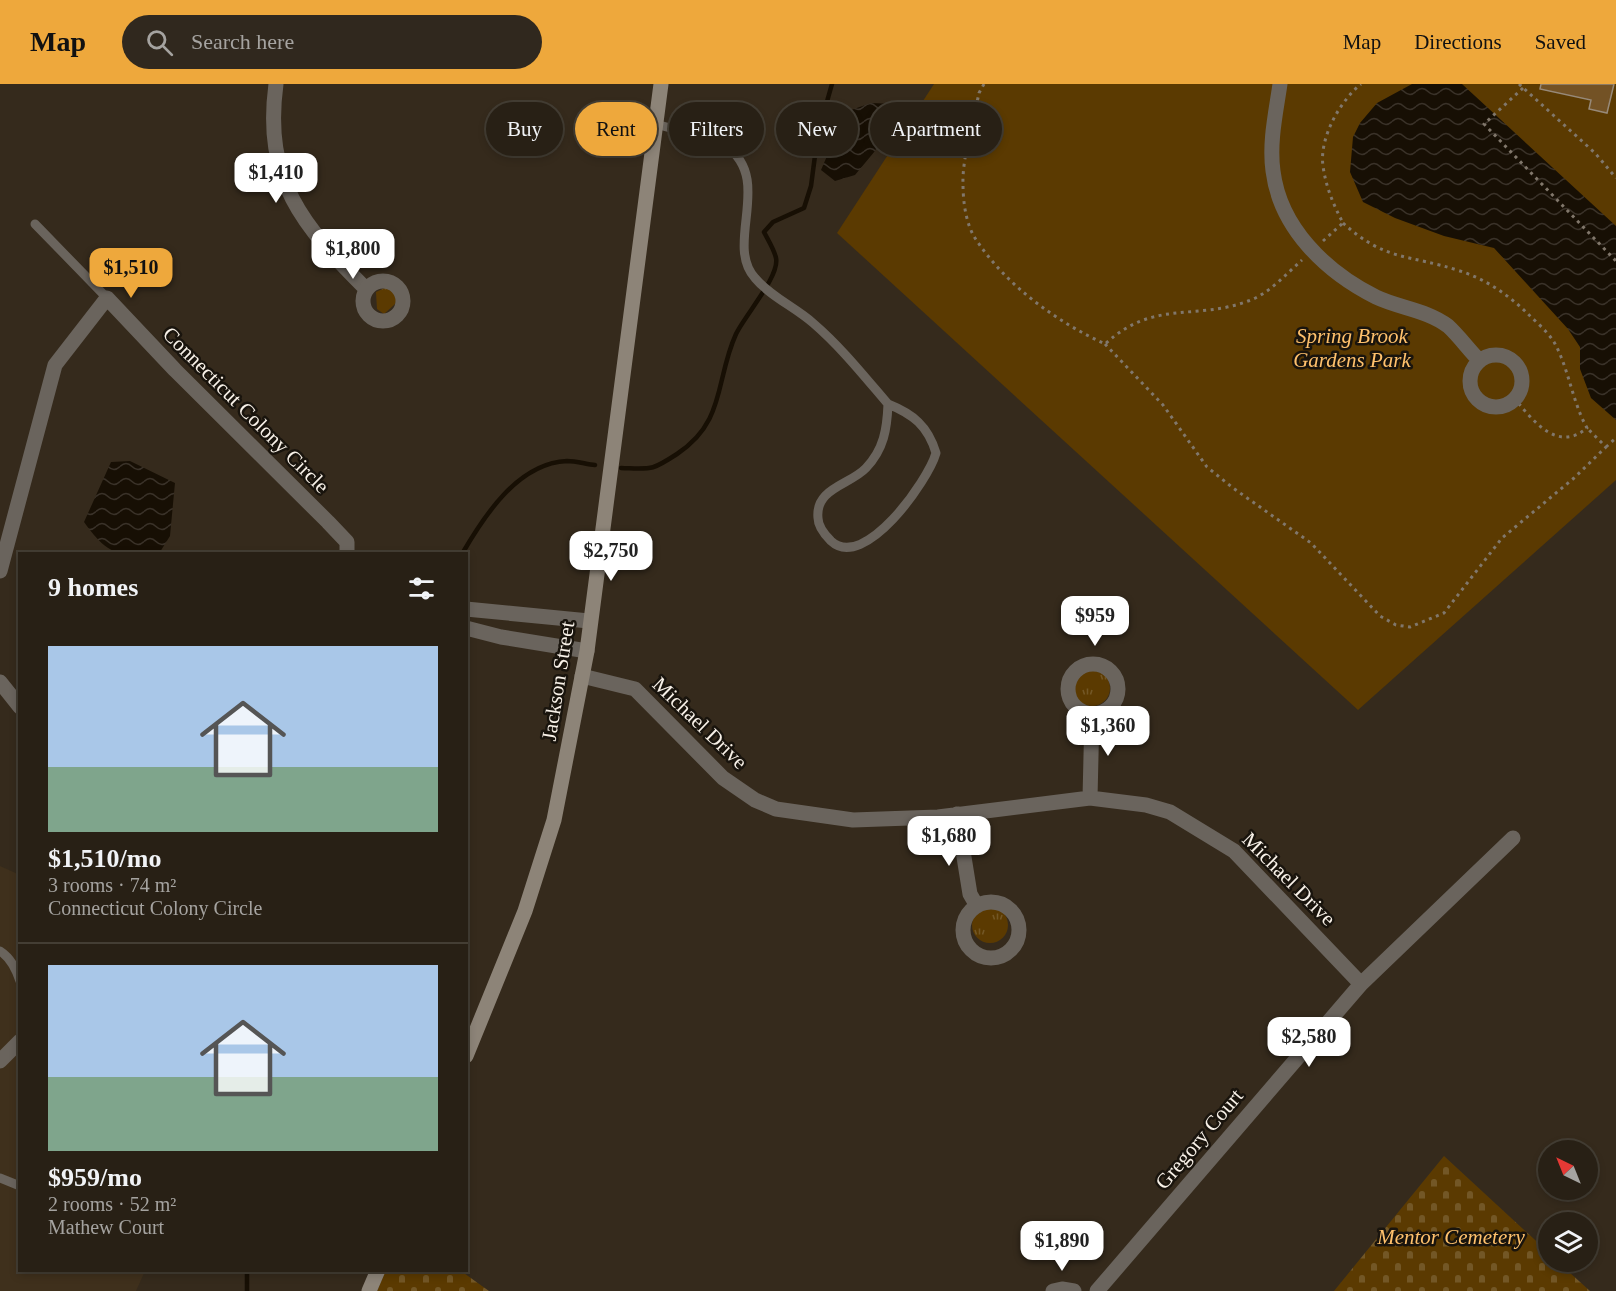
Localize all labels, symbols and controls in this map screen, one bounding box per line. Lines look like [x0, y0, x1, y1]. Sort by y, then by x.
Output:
search box [122, 15, 542, 69]
text: Map [30, 26, 86, 57]
icon: search [143, 26, 176, 59]
text: Search here [191, 29, 294, 54]
text: Map [1343, 30, 1381, 54]
text: Directions [1414, 30, 1502, 54]
text: Saved [1535, 30, 1586, 54]
chip: Buy [486, 102, 563, 156]
chip: Rent [575, 102, 657, 156]
chip: Filters [669, 102, 764, 156]
chip: New [776, 102, 858, 156]
chip: Apartment [870, 102, 1002, 156]
pin: $1,410 [227, 153, 325, 204]
text: $1,410 [249, 161, 304, 183]
pin: $1,800 [304, 229, 402, 280]
text: $1,800 [326, 237, 381, 259]
pin: $1,510 [82, 248, 180, 299]
text: $1,510 [104, 256, 159, 278]
street label: Connecticut Colony Circle [158, 322, 334, 498]
park label: Spring Brook Gardens Park [1293, 324, 1411, 372]
pin: $2,750 [562, 531, 660, 582]
text: $2,750 [584, 539, 639, 561]
icon: filters [405, 572, 438, 605]
text: 9 homes [48, 573, 138, 602]
pin: $959 [1059, 596, 1131, 647]
text: $959 [1075, 604, 1115, 626]
street label: Jackson Street [537, 619, 579, 743]
street label: Michael Drive [648, 672, 752, 774]
icon: home [189, 685, 297, 793]
pin: $1,360 [1059, 706, 1157, 757]
text: $1,360 [1081, 714, 1136, 736]
pin: $1,680 [900, 816, 998, 867]
text: $1,680 [922, 824, 977, 846]
street label: Michael Drive [1237, 827, 1341, 931]
text: $1,510/mo [48, 844, 161, 873]
text: 3 rooms · 74 m² [48, 874, 176, 896]
text: Connecticut Colony Circle [48, 897, 262, 919]
icon: home [189, 1004, 297, 1112]
pin: $2,580 [1260, 1017, 1358, 1068]
text: $2,580 [1282, 1025, 1337, 1047]
street label: Gregory Court [1150, 1084, 1248, 1194]
north arrow [1538, 1140, 1598, 1200]
map controls [1538, 1140, 1598, 1272]
text: $959/mo [48, 1163, 142, 1192]
text: 2 rooms · 52 m² [48, 1193, 176, 1215]
button: layers [1538, 1212, 1598, 1272]
text: Mathew Court [48, 1216, 164, 1238]
pin: $1,890 [1013, 1221, 1111, 1272]
park label: Mentor Cemetery [1376, 1225, 1525, 1249]
text: $1,890 [1035, 1229, 1090, 1251]

